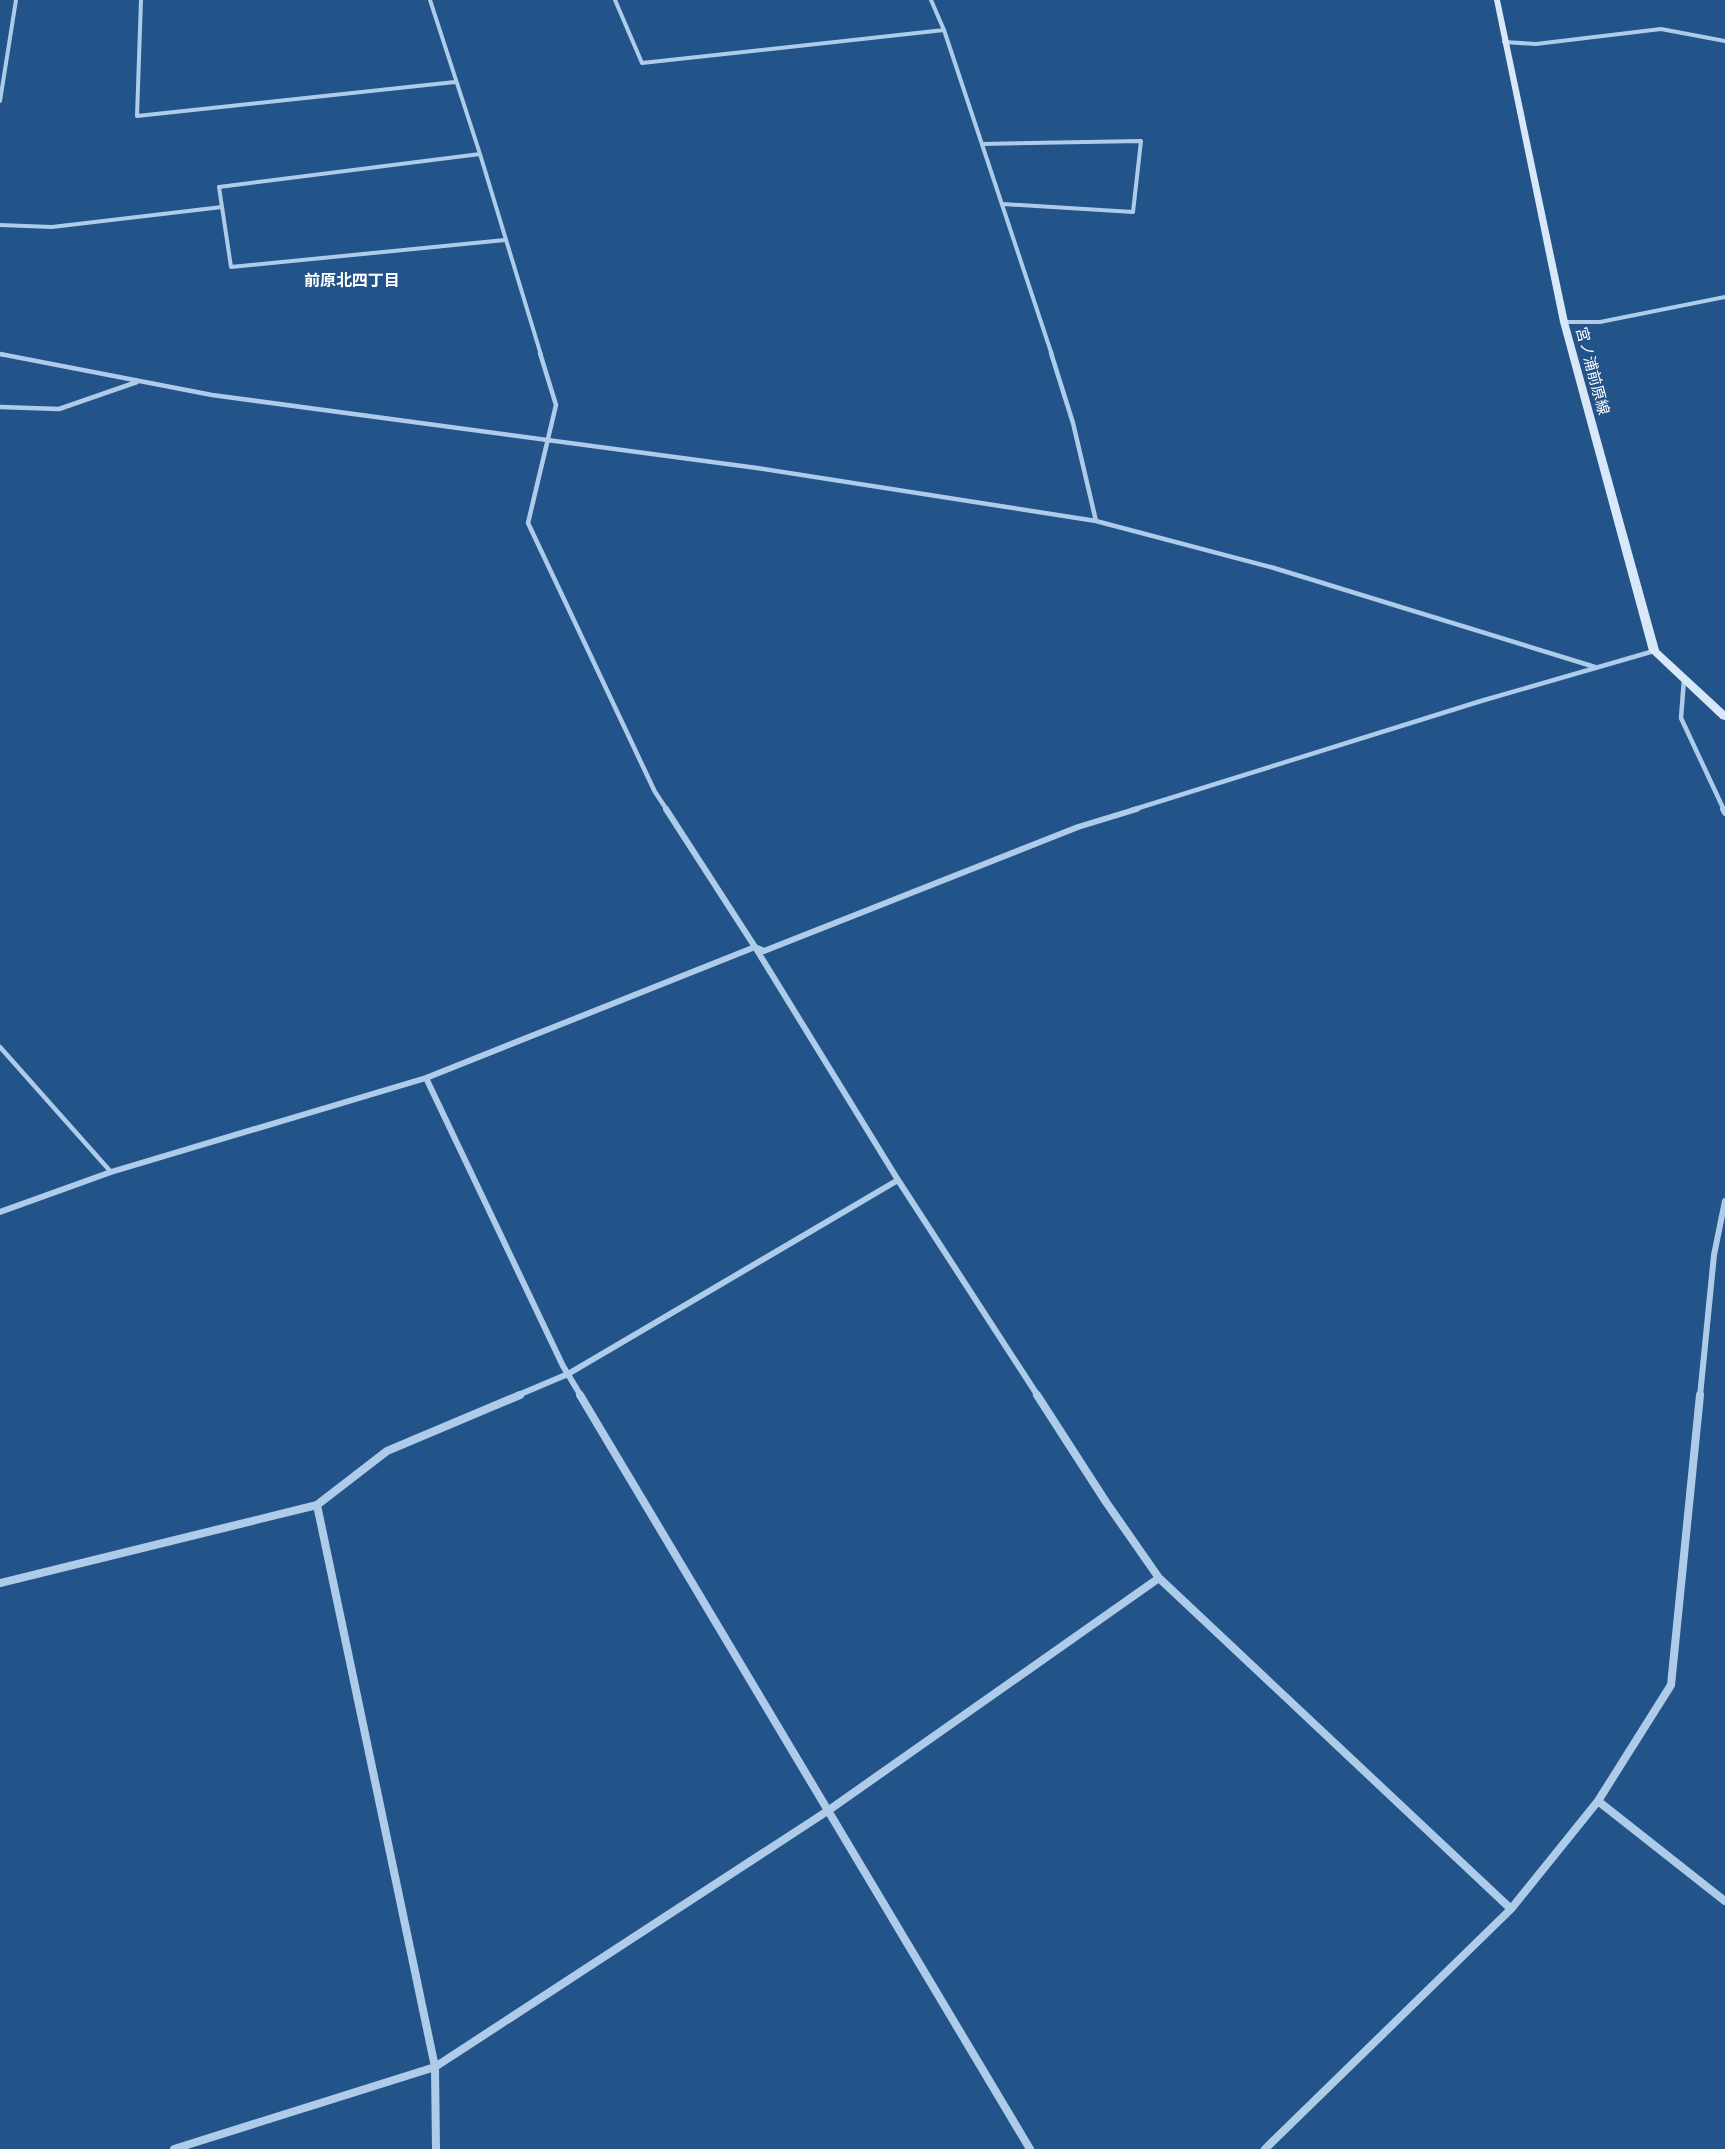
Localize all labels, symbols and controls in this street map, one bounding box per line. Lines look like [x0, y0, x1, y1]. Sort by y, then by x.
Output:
district label: 前原北四丁目 [304, 272, 400, 289]
street label: 宮ノ浦前原線 [1573, 325, 1613, 416]

